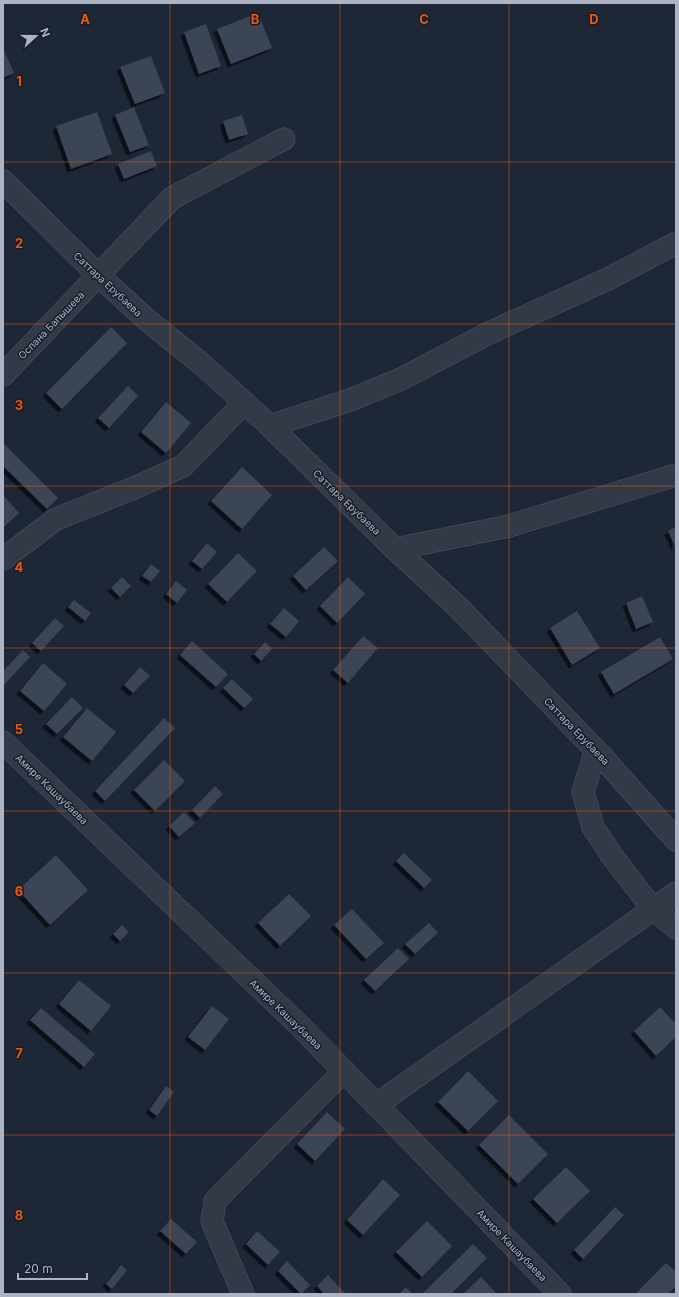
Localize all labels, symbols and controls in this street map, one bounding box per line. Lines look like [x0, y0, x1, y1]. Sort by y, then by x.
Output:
text: A [80, 11, 90, 27]
text: B [251, 11, 260, 27]
text: C [419, 11, 429, 27]
text: D [589, 11, 599, 27]
north arrow [16, 16, 56, 56]
text: N [37, 26, 53, 39]
text: 1 [16, 73, 22, 89]
text: 2 [15, 235, 23, 251]
street label: Саттара Ерубаева [71, 249, 145, 319]
street label: Оспана Бапышева [15, 289, 87, 361]
text: 3 [15, 397, 23, 413]
street label: Саттара Ерубаева [311, 467, 383, 537]
text: 4 [15, 559, 24, 575]
street label: Саттара Ерубаева [542, 695, 612, 767]
text: 5 [15, 721, 23, 737]
street label: Амире Кашаубаева [13, 751, 91, 827]
text: 6 [15, 883, 23, 899]
street label: Амире Кашаубаева [247, 976, 325, 1052]
text: 7 [15, 1045, 23, 1061]
street label: Амире Кашаубаева [474, 1206, 550, 1284]
text: 8 [15, 1207, 23, 1223]
scale bar [18, 1255, 87, 1281]
text: 20 m [24, 1261, 53, 1276]

